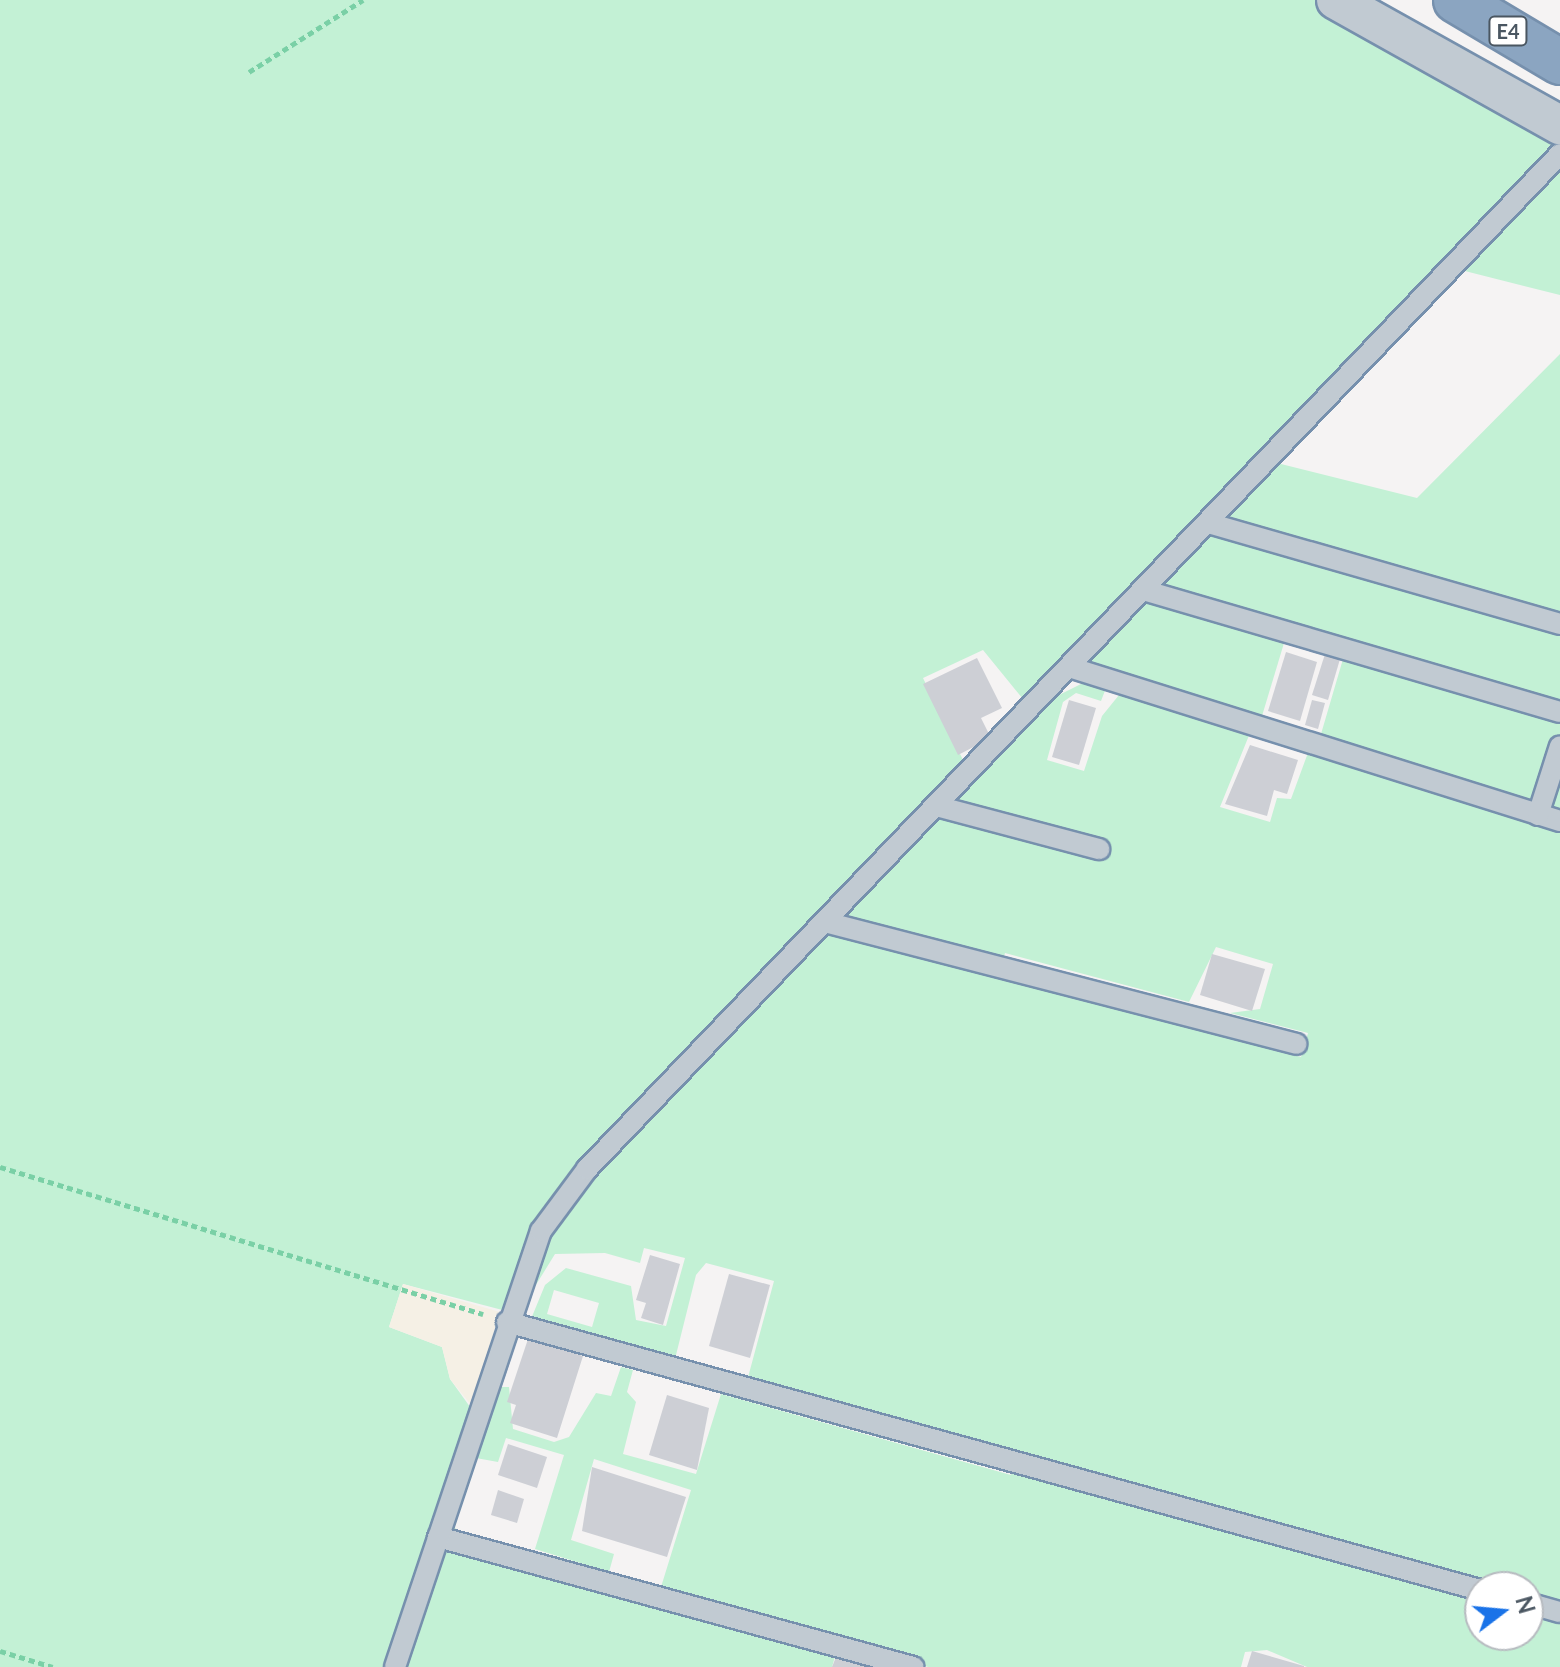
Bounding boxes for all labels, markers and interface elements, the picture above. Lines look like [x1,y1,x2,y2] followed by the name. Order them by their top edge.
[1488,15,1528,47] road number: E4
[1464,1571,1544,1651] north arrow
[1510,1593,1541,1617] text: N

